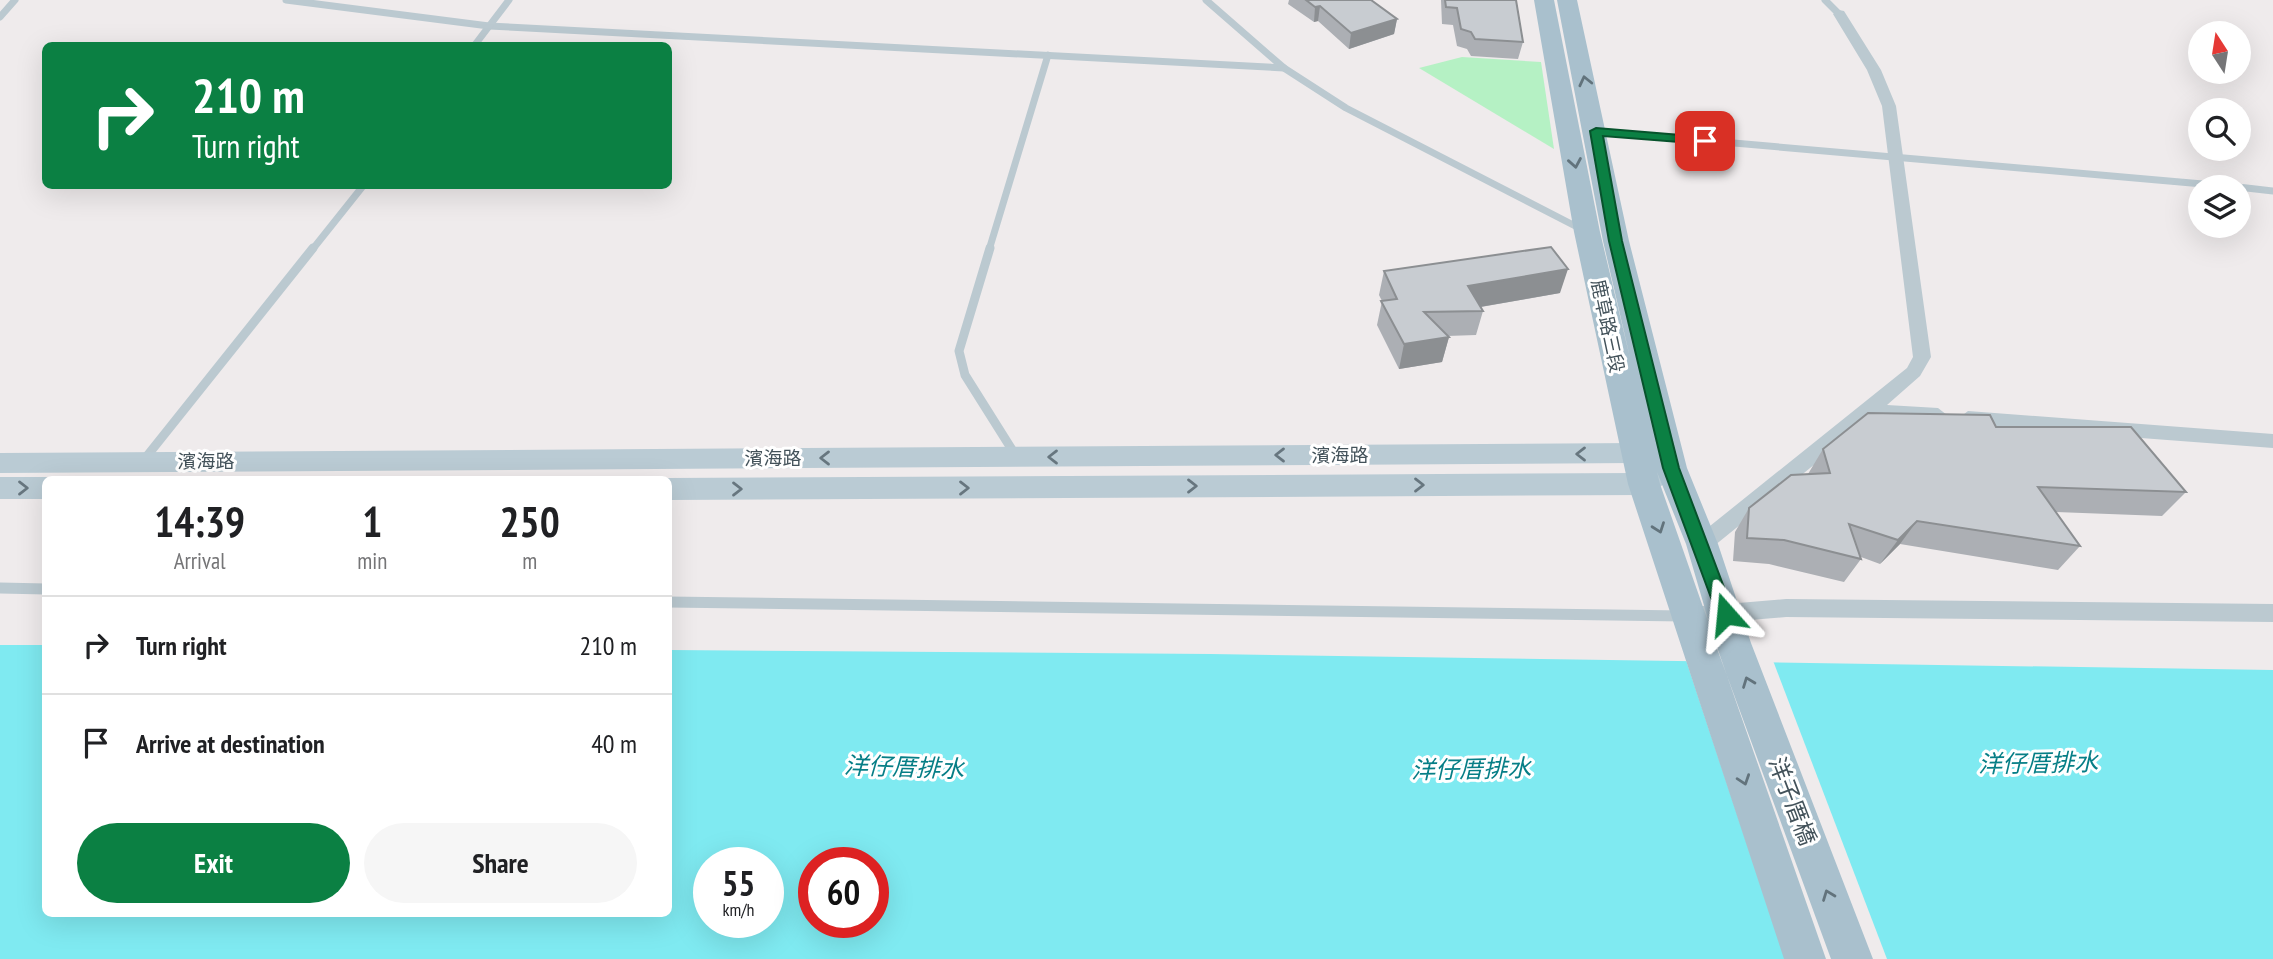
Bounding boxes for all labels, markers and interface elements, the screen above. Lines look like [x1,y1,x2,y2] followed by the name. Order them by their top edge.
[2188,21,2250,84] north arrow
[2188,21,2251,238] map controls
[192,63,305,127] text: 210 m
[77,70,168,161] icon: right
[1579,75,1593,87] one-way arrow
[2188,98,2251,161] button: search
[1675,111,1735,171] pin
[1686,122,1724,160] icon: arrive
[192,125,300,167] text: Turn right
[1567,157,1582,169] one-way arrow
[2188,175,2251,238] button: layers
[1586,277,1630,375] street label: 鹿草路三段
[1311,443,1369,467] street label: 濱海路
[744,446,802,470] street label: 濱海路
[1575,446,1586,462] one-way arrow
[1274,447,1285,463] one-way arrow
[177,449,235,473] street label: 濱海路
[1047,449,1057,465] one-way arrow
[819,450,830,466] one-way arrow
[1414,477,1425,493] one-way arrow
[1187,478,1197,494] one-way arrow
[18,480,29,496] one-way arrow
[959,480,970,495] one-way arrow
[732,481,742,497] one-way arrow
[154,494,245,549] text: 14:39
[362,494,382,549] text: 1
[500,494,560,549] text: 250
[1651,521,1665,533] one-way arrow
[174,546,226,575] text: Arrival
[357,546,387,575] text: min
[522,546,537,575] text: m
[1689,577,1763,651] position arrow
[77,626,115,664] icon: right
[136,629,227,662] text: Turn right
[579,629,637,662] text: 210 m
[1742,677,1756,689] one-way arrow
[77,724,115,762] icon: arrive
[136,727,325,760] text: Arrive at destination
[591,727,637,760] text: 40 m
[1978,746,2099,780] water label: 洋仔厝排水
[843,749,966,785] water label: 洋仔厝排水
[1411,752,1532,786] water label: 洋仔厝排水
[1763,753,1823,849] street label: 洋子厝橋
[1736,774,1750,786] one-way arrow
[77,823,350,903] button: Exit
[364,823,637,903] button: Share
[798,847,889,938] speed limit sign: 60
[722,860,755,906] text: 55
[1822,890,1836,902] one-way arrow
[723,898,754,921] text: km/h

